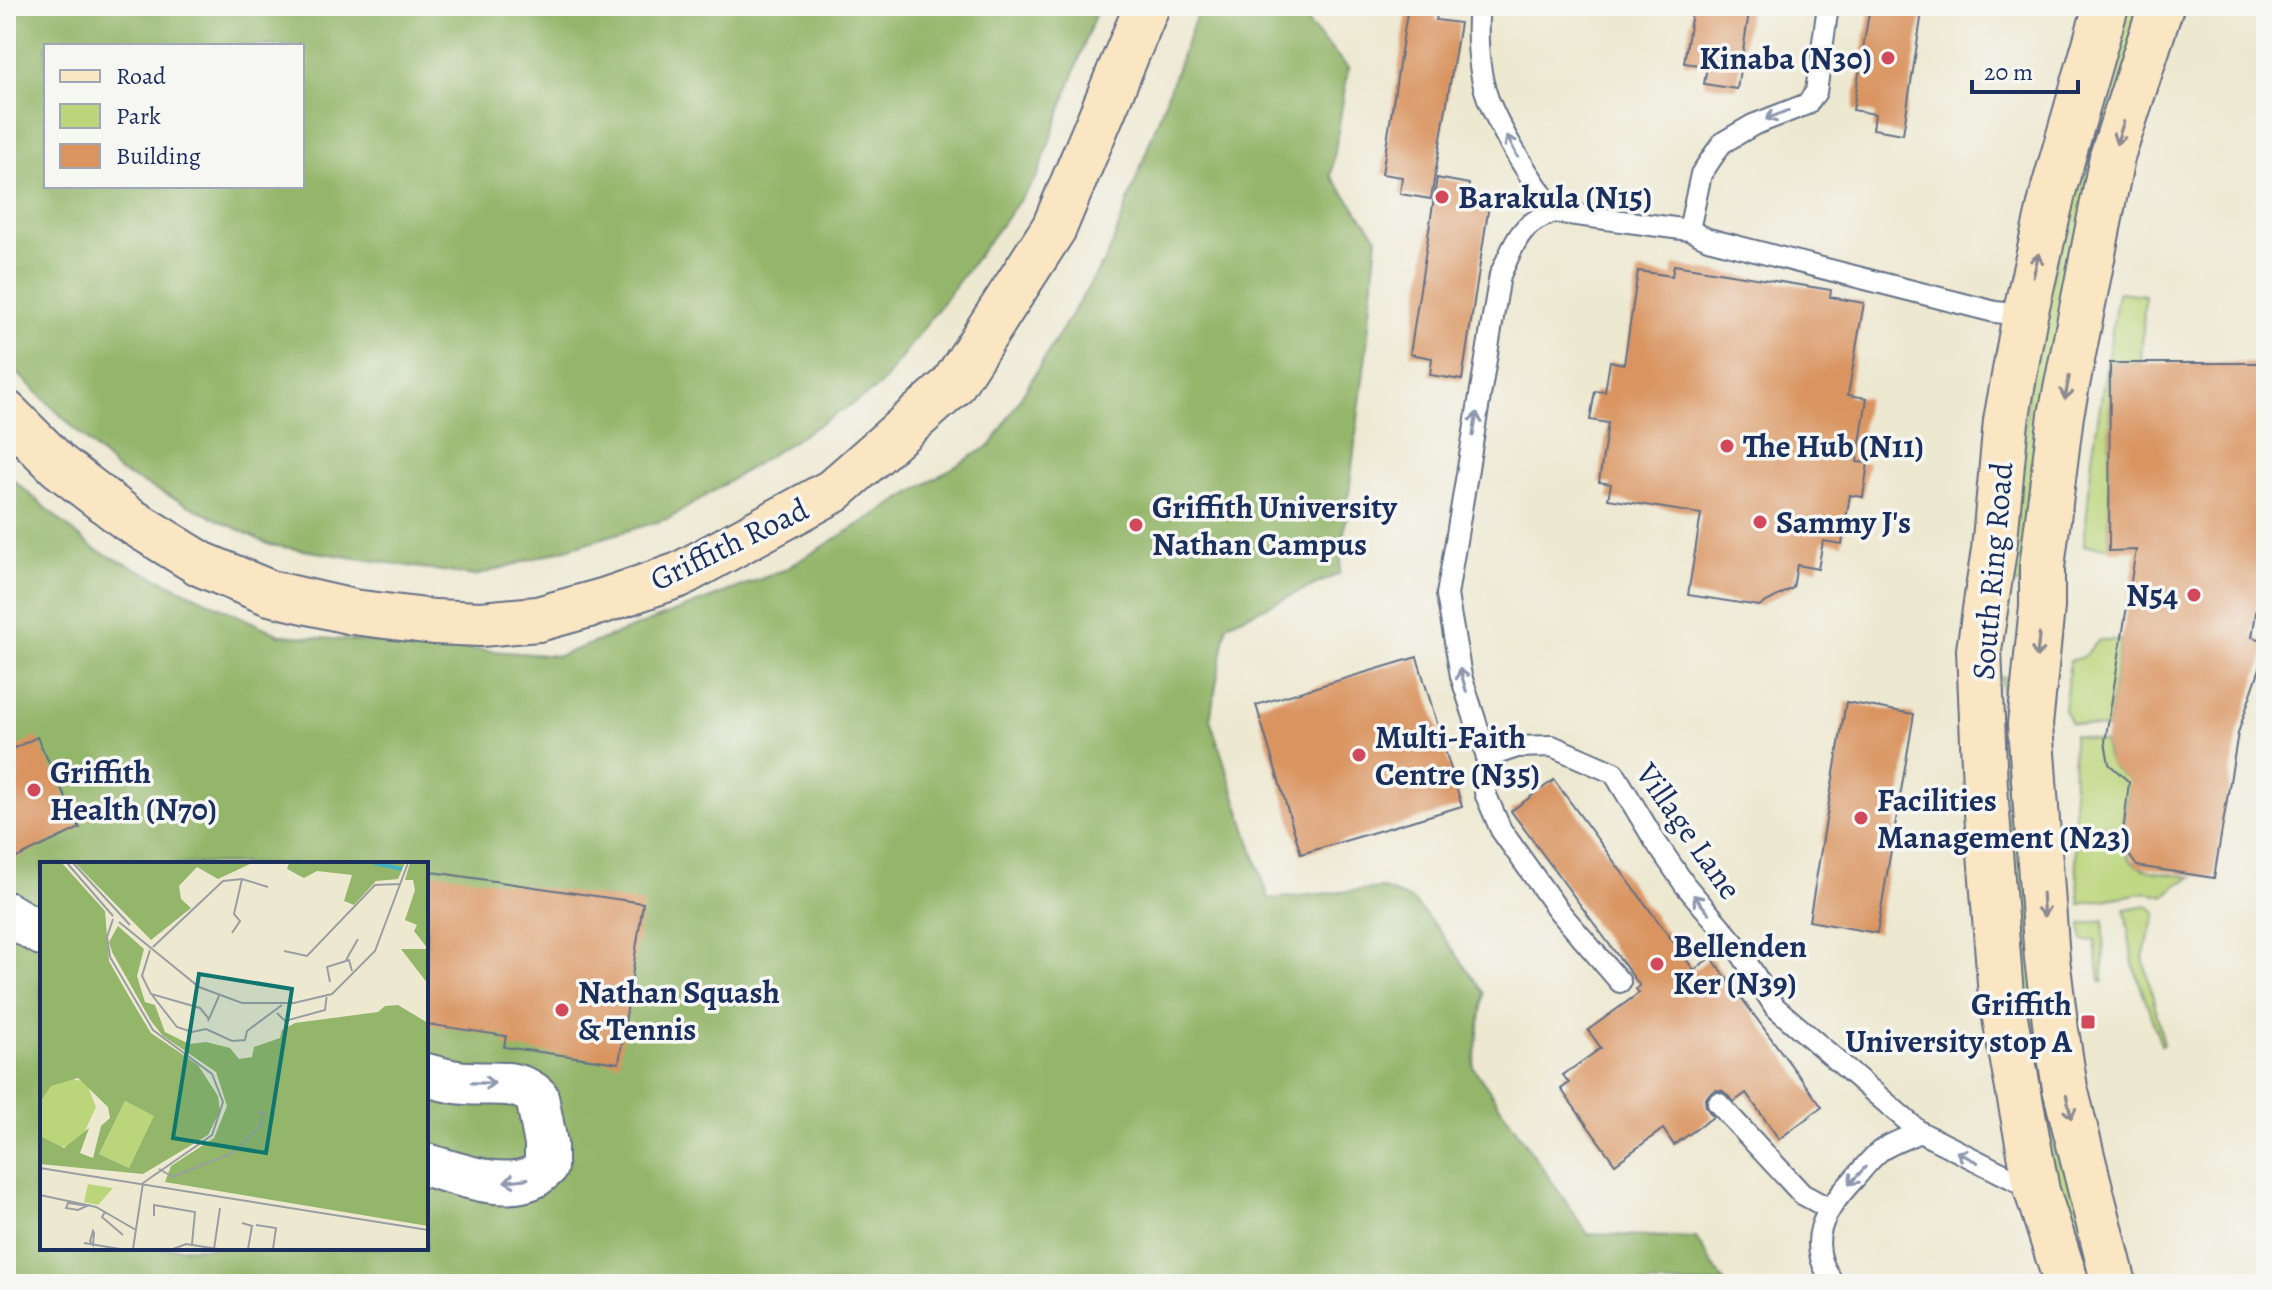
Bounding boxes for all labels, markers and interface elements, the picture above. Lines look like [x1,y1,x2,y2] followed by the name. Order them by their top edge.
[1699,36,1872,80] place label: Kinaba (N30)
[44,44,304,188] legend
[1972,44,2078,94] scale bar
[1879,49,1897,67] marker: Kinaba (N30)
[1984,56,2033,88] text: 20 m
[116,60,166,92] text: Road
[116,100,161,132] text: Park
[1765,109,1790,123] one-way arrow
[2111,121,2126,146] one-way arrow
[1504,134,1520,158] one-way arrow
[116,140,201,172] text: Building
[1458,175,1652,219] place label: Barakula (N15)
[1433,188,1451,206] marker: Barakula (N15)
[2029,253,2044,279] one-way arrow
[2058,375,2073,400] one-way arrow
[1468,412,1483,437] one-way arrow
[1743,424,1924,468] place label: The Hub (N11)
[1718,437,1736,455] marker: The Hub (N11)
[1961,460,2024,682] street label: South Ring Road
[1152,485,1398,566] place label: Griffith University Nathan Campus
[643,486,816,601] street label: Griffith Road
[1776,500,1911,544] place label: Sammy J's
[1751,513,1769,531] marker: Sammy J's
[1127,516,1145,534] marker: Griffith University Nathan Campus
[2126,573,2178,617] place label: N54
[2185,586,2203,604] marker: N54
[2030,632,2045,659] one-way arrow
[1454,668,1469,694] one-way arrow
[1375,715,1540,796] place label: Multi-Faith Centre (N35)
[1350,746,1368,764] marker: Multi-Faith Centre (N35)
[50,750,217,831] place label: Griffith Health (N70)
[1625,753,1752,908] street label: Village Lane
[1877,778,2130,859] place label: Facilities Management (N23)
[25,781,43,799] marker: Griffith Health (N70)
[1852,809,1870,827] marker: Facilities Management (N23)
[40,862,428,1250] inset map
[2036,891,2051,918] one-way arrow
[1692,894,1710,914] one-way arrow
[1673,924,1807,1005] place label: Bellenden Ker (N39)
[1648,955,1666,973] marker: Bellenden Ker (N39)
[578,970,780,1051] place label: Nathan Squash & Tennis
[1845,982,2073,1063] place label: Griffith University stop A
[553,1001,571,1019] marker: Nathan Squash & Tennis
[2079,1013,2097,1031] marker: Griffith University stop A
[469,1076,496,1091] one-way arrow
[2062,1094,2077,1119] one-way arrow
[1956,1148,1980,1164] one-way arrow
[1848,1166,1867,1186] one-way arrow
[503,1173,530,1188] one-way arrow

